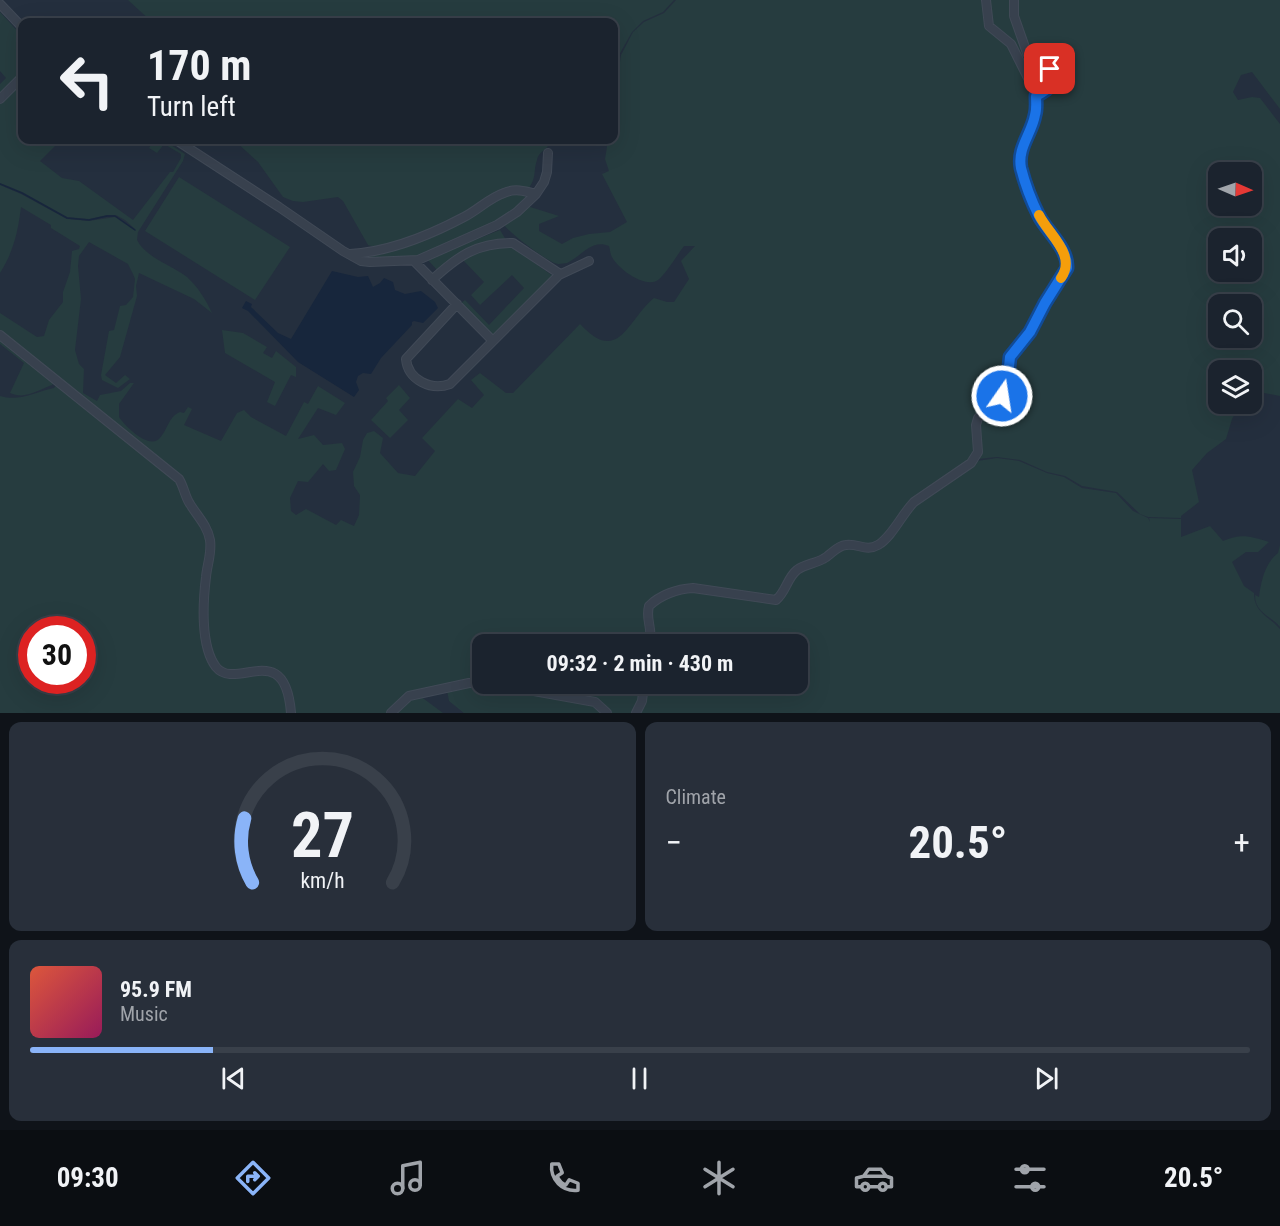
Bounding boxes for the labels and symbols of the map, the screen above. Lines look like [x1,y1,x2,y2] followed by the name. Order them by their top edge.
[1024,43,1075,94] pin
[1208,162,1262,216] north arrow
[970,364,1034,428] position arrow
[18,616,96,694] speed limit sign: 30

